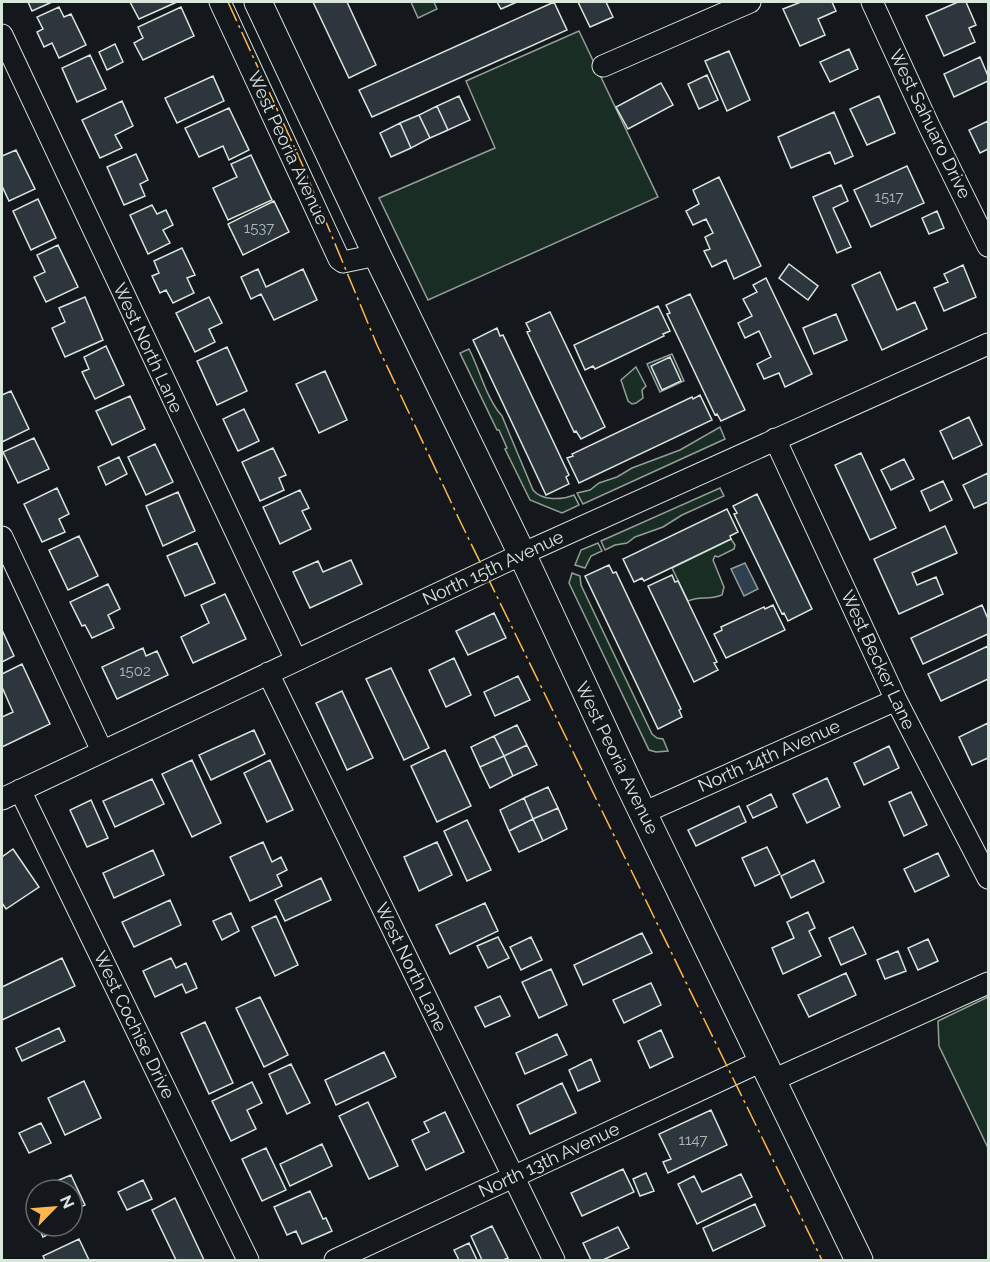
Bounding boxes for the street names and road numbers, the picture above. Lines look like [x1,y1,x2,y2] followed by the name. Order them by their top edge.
[885,46,976,202] street label: West Sahuaro Drive
[244,68,333,228] street label: West Peoria Avenue
[109,280,188,416] street label: West North Lane
[419,525,567,609] street label: North 15th Avenue
[837,587,920,733] street label: West Becker Lane
[571,678,664,838] street label: West Peoria Avenue
[695,715,843,796] street label: North 14th Avenue
[371,899,452,1035] street label: West North Lane
[90,948,180,1102] street label: West Cochise Drive
[475,1118,623,1201] street label: North 13th Avenue

